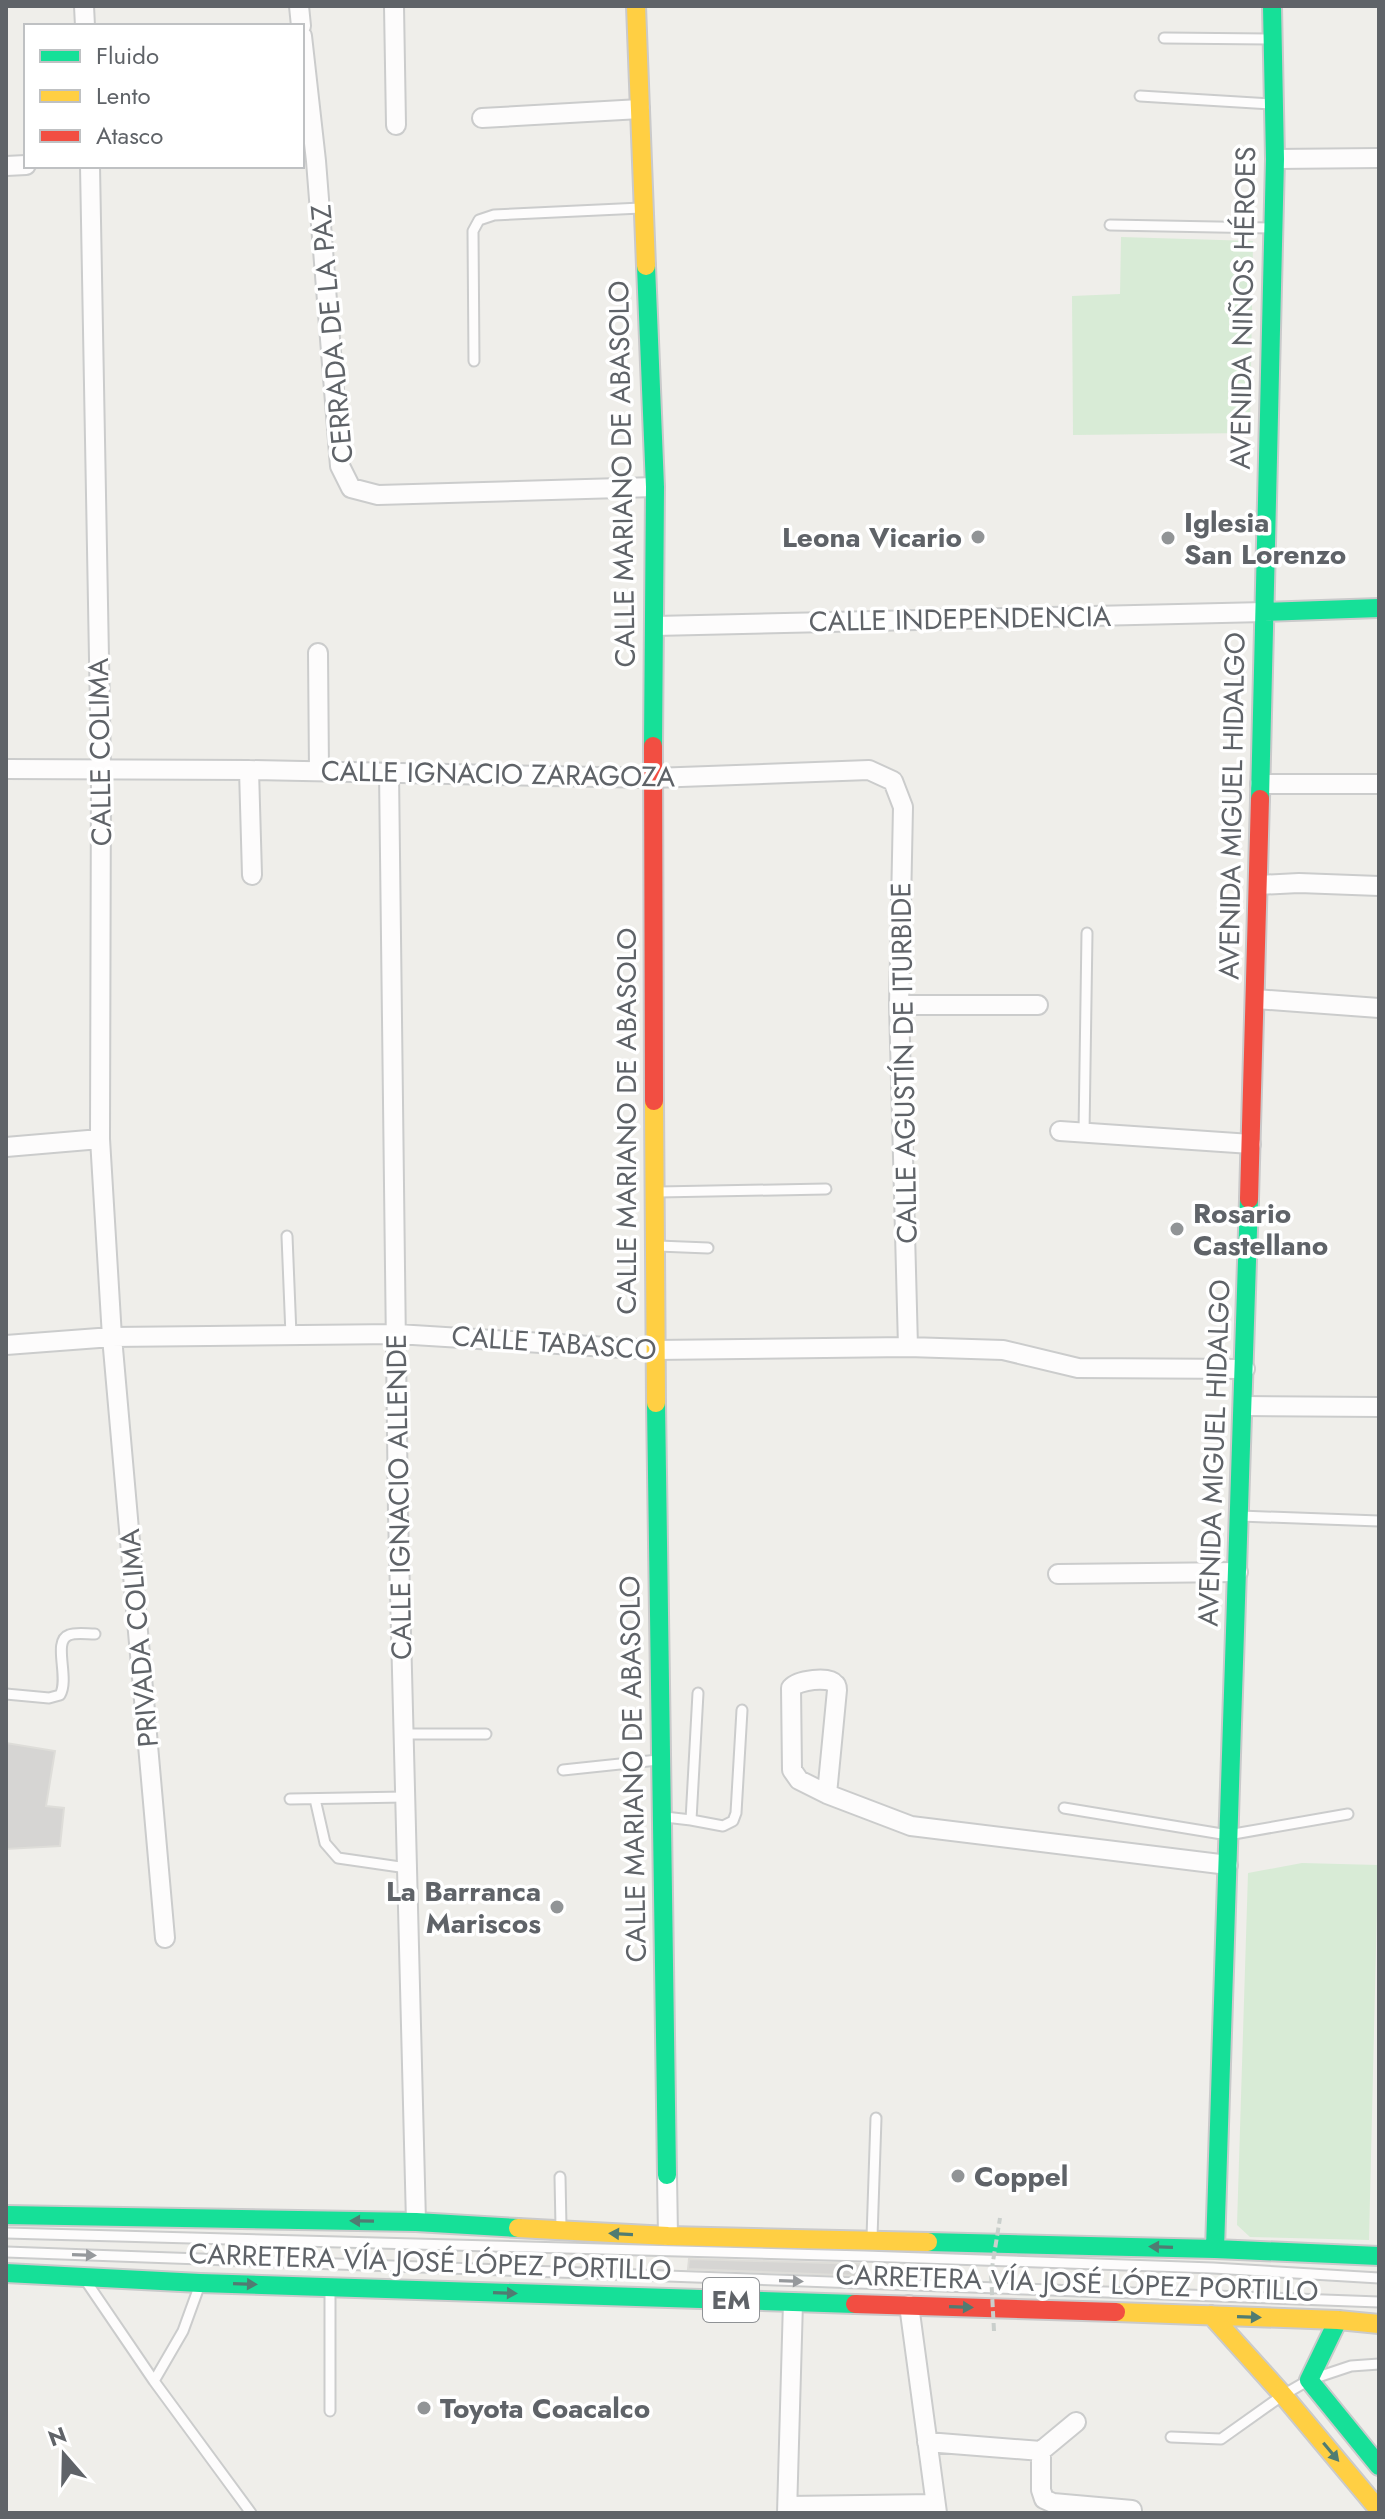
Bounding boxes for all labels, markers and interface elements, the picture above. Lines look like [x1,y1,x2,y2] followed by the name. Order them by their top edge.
[24,24,304,168] legend
[96,38,159,73] text: Fluido
[96,78,151,113] text: Lento
[96,118,163,153] text: Atasco
[1220,146,1266,470] street label: AVENIDA NIÑOS HÉROES
[300,203,364,465] street label: CERRADA DE LA PAZ
[598,280,646,668] street label: CALLE MARIANO DE ABASOLO
[1184,502,1346,575] place label: Iglesia San Lorenzo
[782,517,962,558] place label: Leona Vicario
[969,528,987,546] marker: Leona Vicario
[1159,529,1177,547] marker: Iglesia San Lorenzo
[808,596,1112,642] street label: CALLE INDEPENDENCIA
[1208,632,1256,980] street label: AVENIDA MIGUEL HIDALGO
[78,657,122,846] street label: CALLE COLIMA
[320,750,676,798] street label: CALLE IGNACIO ZARAGOZA
[880,882,928,1244] street label: CALLE AGUSTÍN DE ITURBIDE
[606,928,647,1315] street label: CALLE MARIANO DE ABASOLO
[1193,1193,1328,1266] place label: Rosario Castellano
[1168,1220,1186,1238] marker: Rosario Castellano
[1187,1279,1241,1627] street label: AVENIDA MIGUEL HIDALGO
[450,1315,658,1371] street label: CALLE TABASCO
[376,1334,422,1660] street label: CALLE IGNACIO ALLENDE
[109,1527,169,1749] street label: PRIVADA COLIMA
[609,1575,657,1963] street label: CALLE MARIANO DE ABASOLO
[386,1871,541,1944] place label: La Barranca Mariscos
[548,1898,566,1916] marker: La Barranca Mariscos
[974,2156,1068,2197] place label: Coppel
[949,2167,967,2185] marker: Coppel
[349,2215,374,2227] one-way arrow
[608,2227,633,2240] one-way arrow
[188,2233,672,2291] street label: CARRETERA VÍA JOSÉ LÓPEZ PORTILLO
[1148,2241,1173,2254] one-way arrow
[72,2249,97,2262] one-way arrow
[835,2254,1319,2312] street label: CARRETERA VÍA JOSÉ LÓPEZ PORTILLO
[779,2274,804,2287] one-way arrow
[233,2278,258,2291] one-way arrow
[703,2278,759,2322] road number: EM
[493,2286,518,2299] one-way arrow
[949,2301,974,2314] one-way arrow
[1237,2310,1262,2323] one-way arrow
[440,2388,650,2429] place label: Toyota Coacalco
[415,2399,433,2417] marker: Toyota Coacalco
[24,2415,104,2495] north arrow
[43,2418,71,2454] text: N
[1322,2442,1339,2462] one-way arrow

